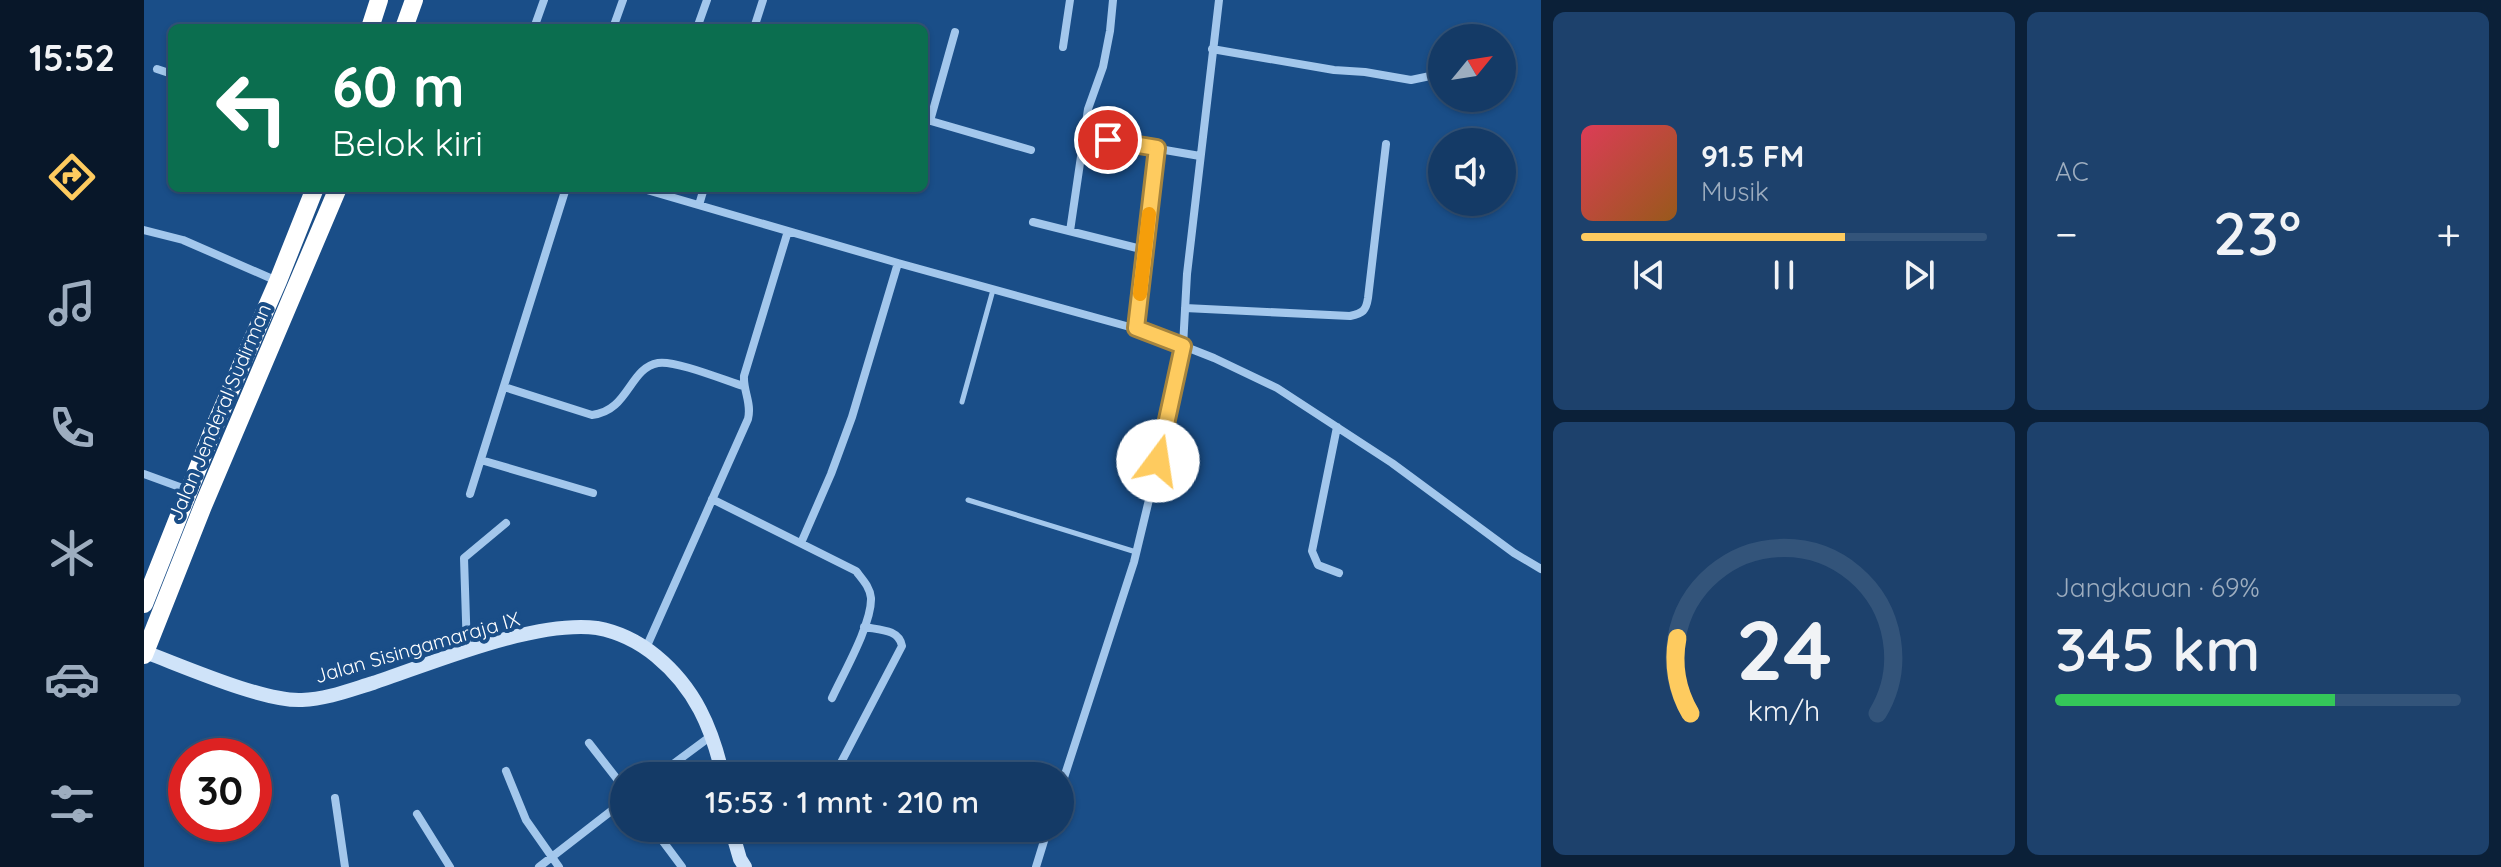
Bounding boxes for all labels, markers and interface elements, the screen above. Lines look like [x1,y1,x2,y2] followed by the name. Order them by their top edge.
[1428,24,1516,112] north arrow
[1428,24,1516,216] map controls
[29,35,115,80] text: 15:52
[332,51,465,121] text: 60 m
[200,56,304,160] icon: left
[1074,106,1142,174] pin
[1086,118,1130,162] icon: arrive
[332,120,483,165] text: Belok kiri
[1428,128,1516,216] button: sound
[1701,137,1804,175] text: 91.5 FM
[44,149,100,205] icon: directions
[2055,155,2089,188] text: AC
[1701,175,1769,208] text: Musik
[2213,195,2301,270] text: 23°
[2055,206,2078,261] text: −
[2436,206,2461,261] text: +
[1627,253,1671,297] icon: previous
[1762,253,1806,297] icon: pause
[1897,253,1941,297] icon: next
[44,275,100,331] icon: music
[162,300,276,524] street label: Jalan Jenderal Sudirman
[44,400,100,456] icon: phone
[1116,419,1200,503] position arrow
[44,525,100,581] icon: climate
[2055,571,2260,604] text: Jangkauan · 69%
[1736,597,1832,701] text: 24
[311,606,523,688] street label: Jalan Sisingamaraja IX
[2055,611,2260,686] text: 345 km
[44,651,100,707] icon: car
[1748,692,1820,728] text: km/h
[168,738,272,842] speed limit sign: 30
[44,776,100,832] icon: filters
[705,783,979,821] text: 15:53 · 1 mnt · 210 m

